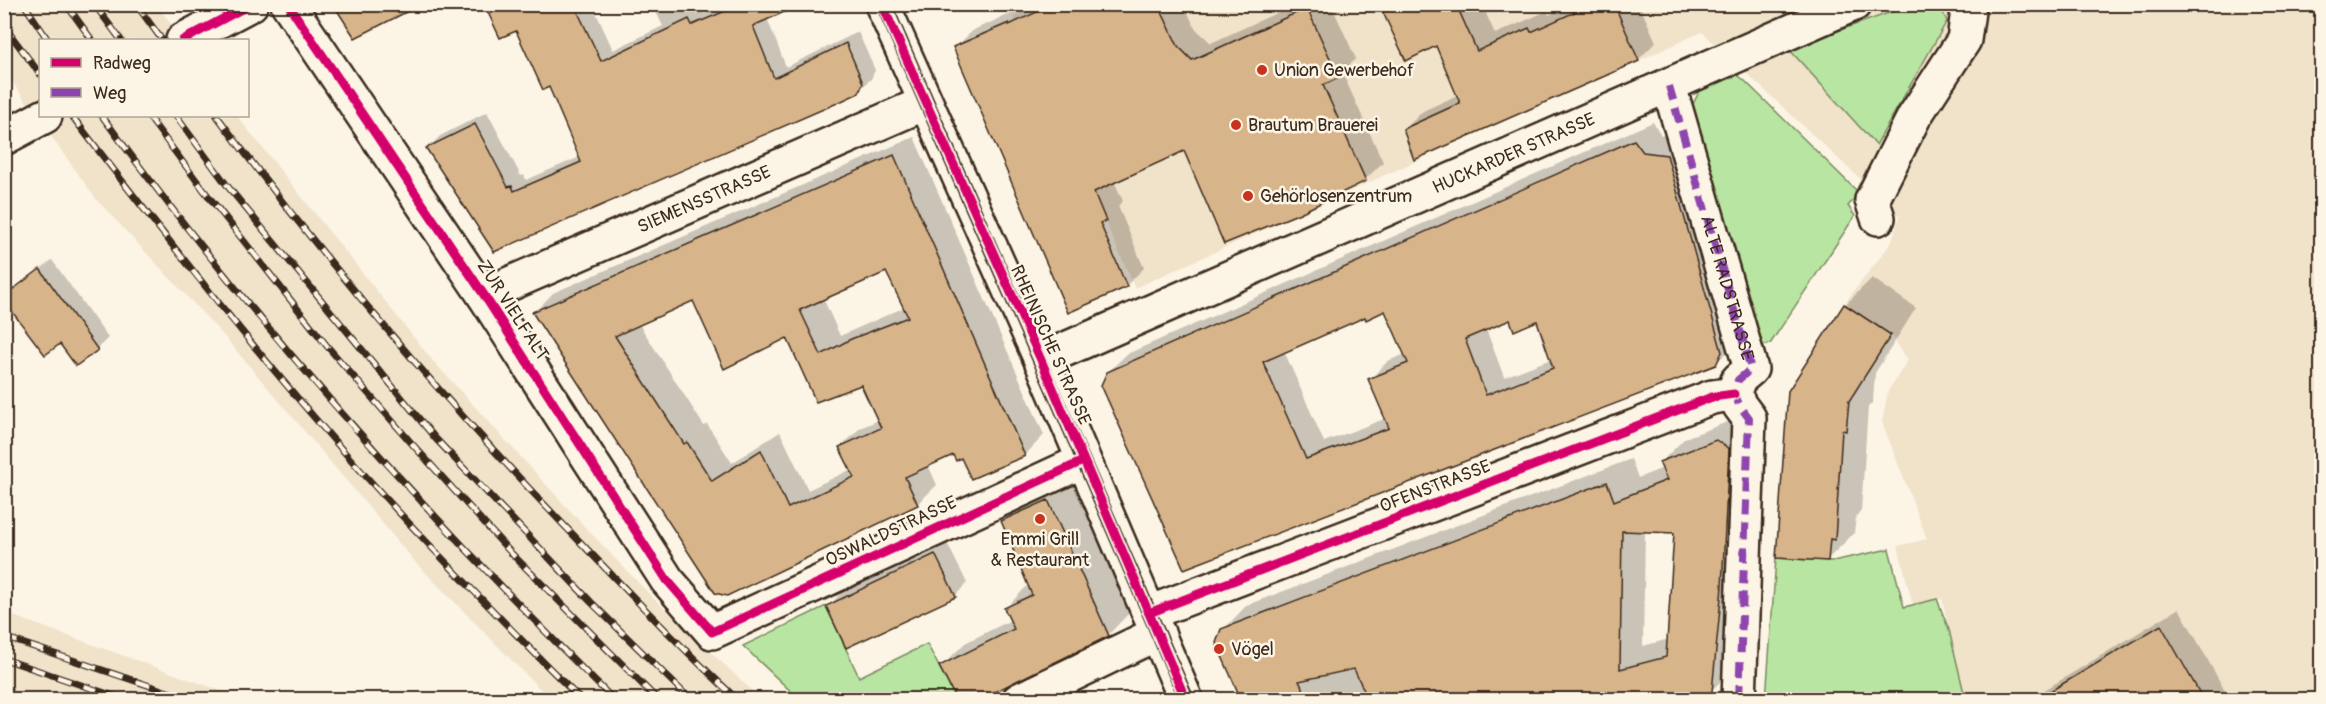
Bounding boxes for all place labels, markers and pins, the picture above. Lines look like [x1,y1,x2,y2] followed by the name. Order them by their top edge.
[1274,59,1415,82] place label: Union Gewerbehof
[1255,63,1269,77] marker: Union Gewerbehof
[1248,114,1378,137] place label: Brautum Brauerei
[1229,118,1243,132] marker: Brautum Brauerei
[1260,185,1412,208] place label: Gehörlosenzentrum
[1241,189,1255,203] marker: Gehörlosenzentrum
[1033,512,1047,526] marker: Emmi Grill & Restaurant
[991,528,1090,572] place label: Emmi Grill & Restaurant
[1231,638,1274,661] place label: Vögel
[1212,642,1226,656] marker: Vögel

